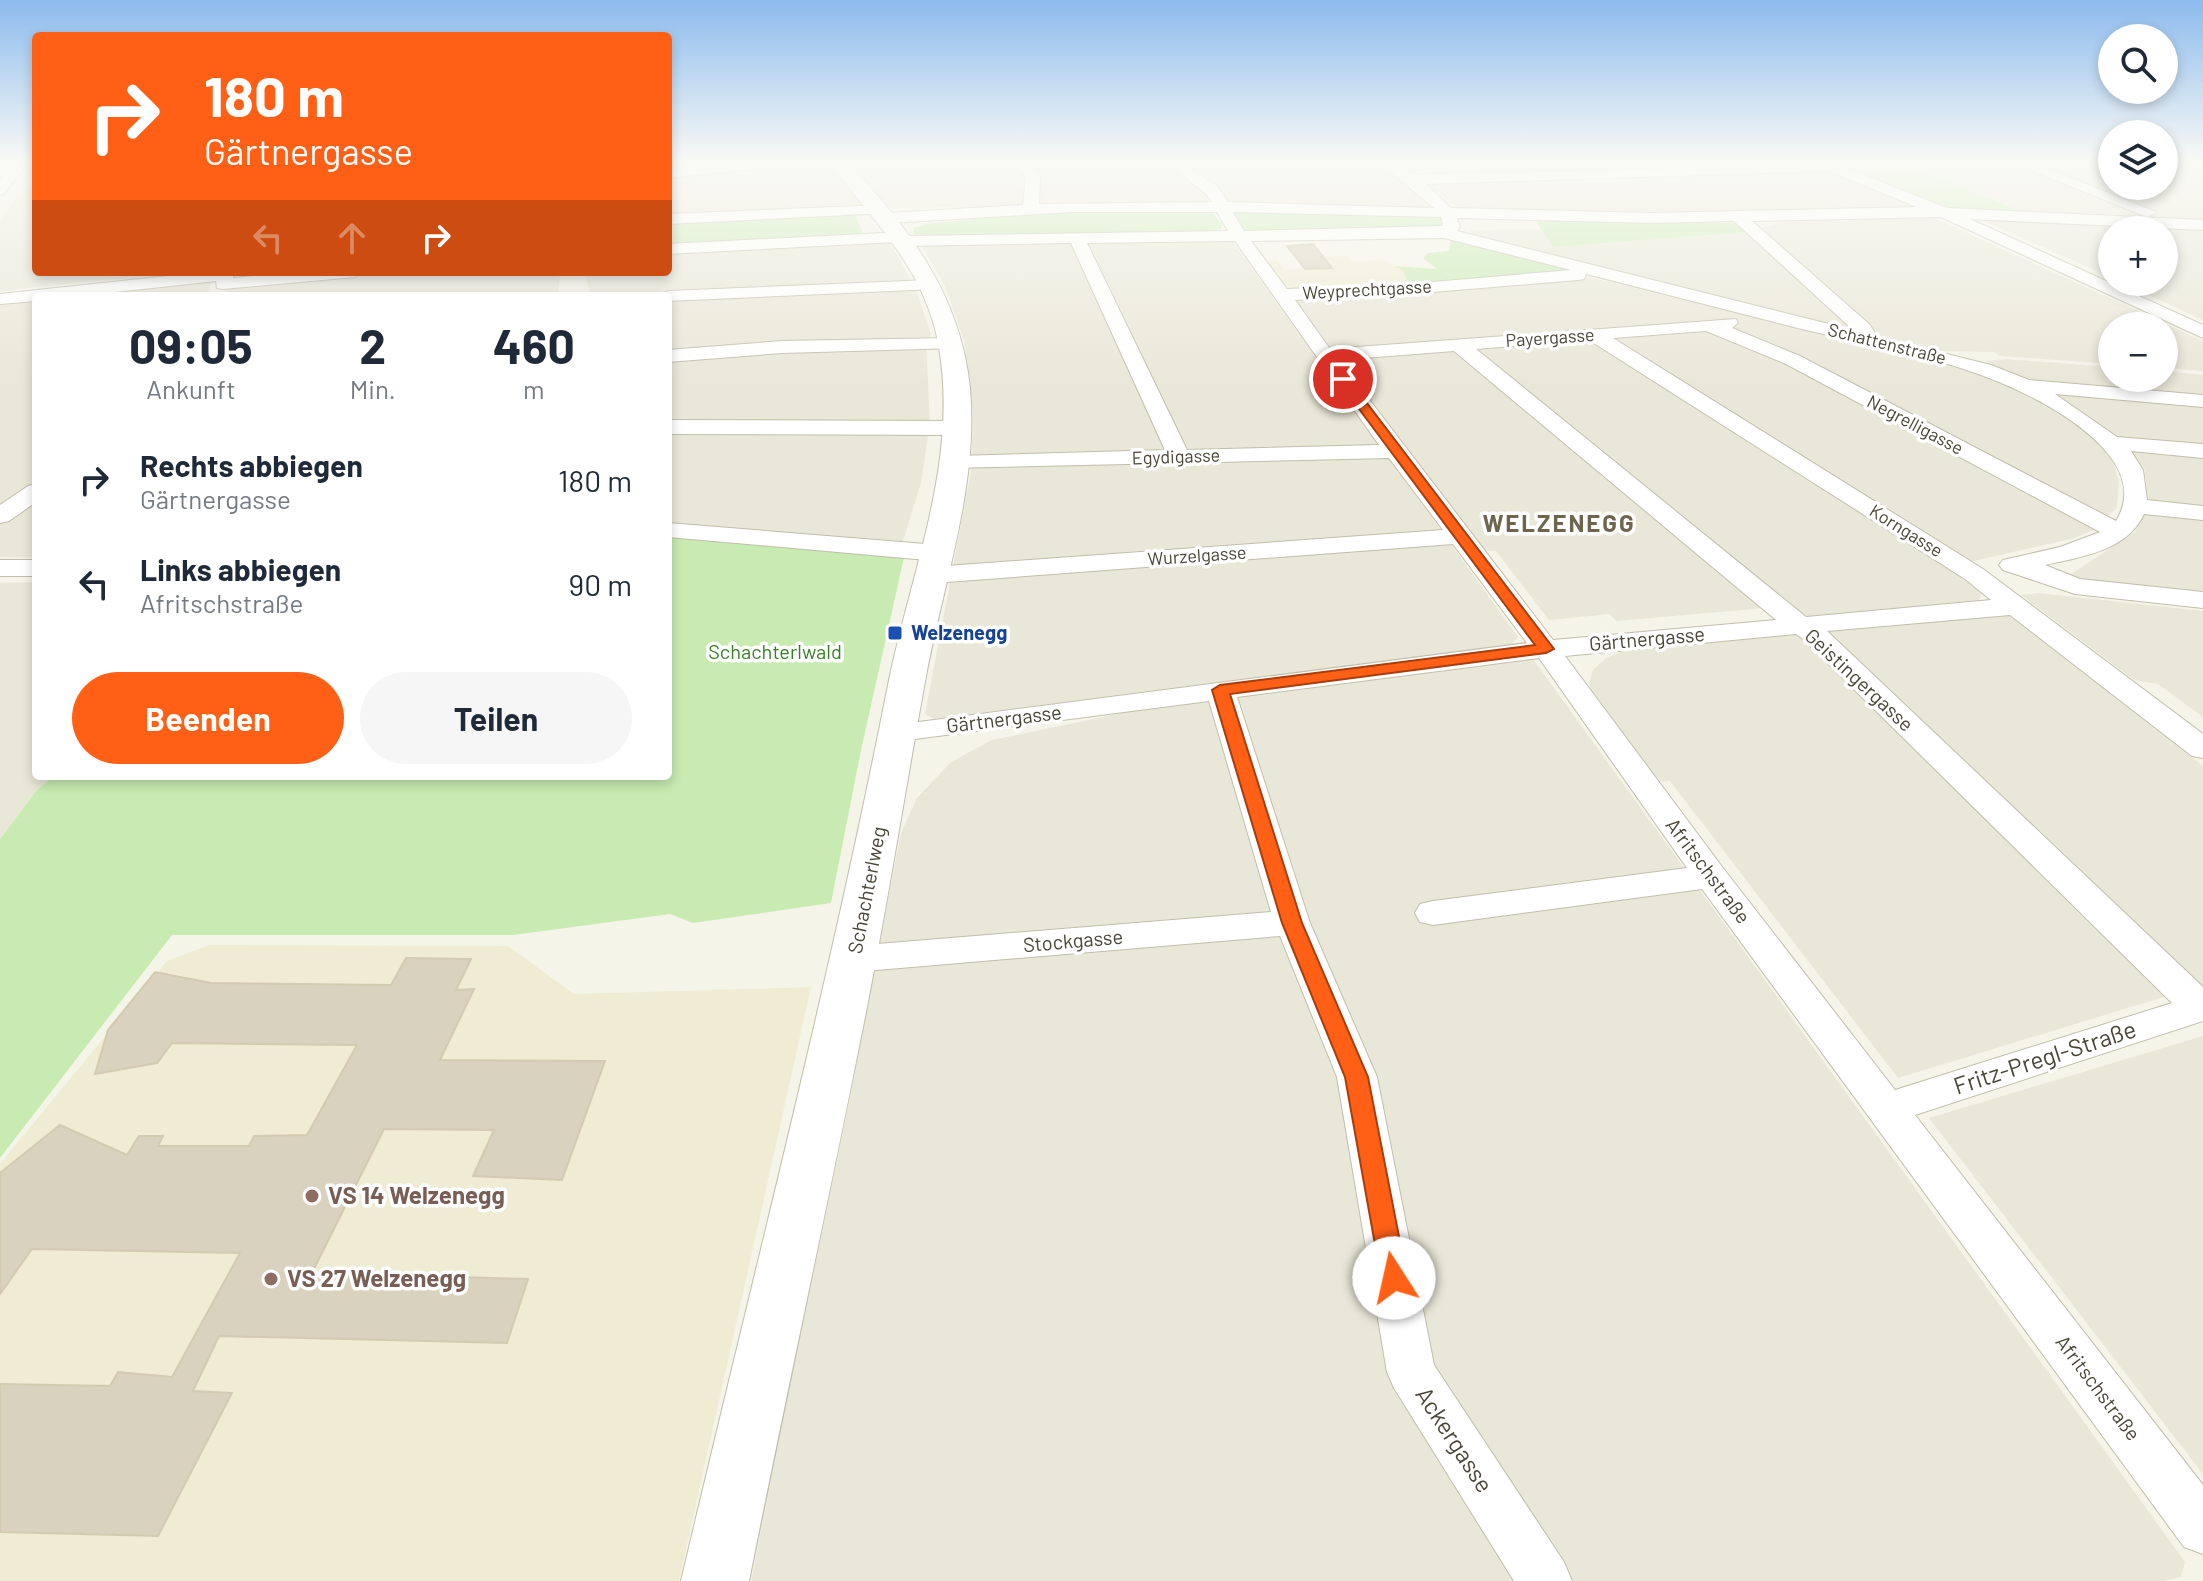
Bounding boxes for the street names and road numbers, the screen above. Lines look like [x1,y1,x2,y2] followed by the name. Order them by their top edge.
[1302,275,1432,303] street label: Weyprechtgasse
[1826,318,1949,368] street label: Schattenstraße
[1505,323,1595,351] street label: Payergasse
[1864,390,1967,459] street label: Negrelligasse
[1131,443,1221,469] street label: Egydigasse
[1866,499,1947,561] street label: Korngasse
[1147,541,1247,569] street label: Wurzelgasse
[1588,621,1706,655] street label: Gärtnergasse
[1800,623,1919,736] street label: Geistingergasse
[945,699,1063,737] street label: Gärtnergasse
[1661,813,1756,928] street label: Afritschstraße
[842,824,890,956] street label: Schachterlweg
[1022,924,1124,956] street label: Stockgasse
[1950,1013,2140,1100] street label: Fritz-Pregl-Straße
[2051,1330,2146,1445] street label: Afritschstraße
[1410,1381,1500,1497] street label: Ackergasse

